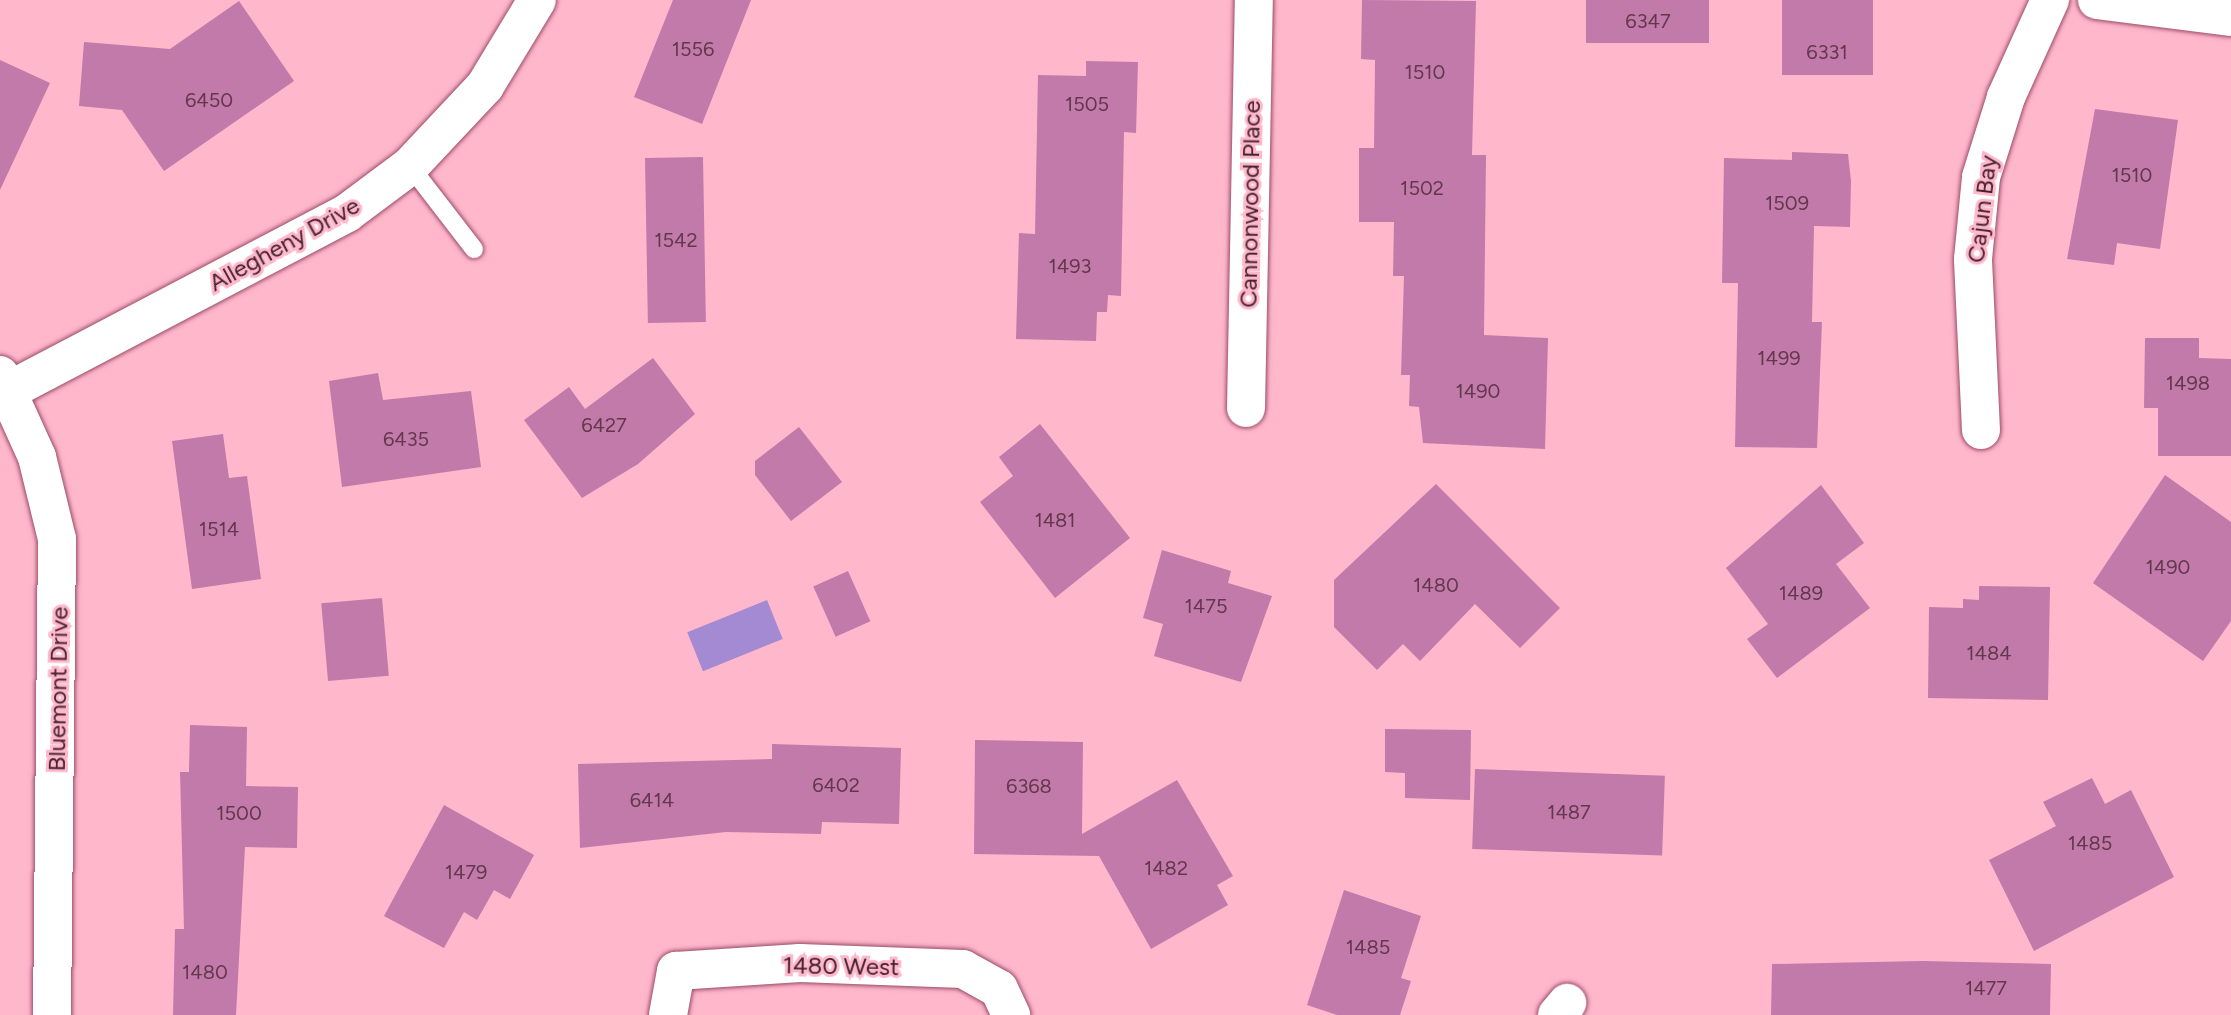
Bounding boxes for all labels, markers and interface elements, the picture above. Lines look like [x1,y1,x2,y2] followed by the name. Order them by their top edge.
[1625,9,1671,33] house number: 6347
[672,37,714,61] house number: 1556
[1806,40,1848,64] house number: 6331
[1405,60,1445,84] house number: 1510
[185,88,233,112] house number: 6450
[1065,92,1109,116] house number: 1505
[1234,100,1266,308] street label: Cannonwood Place
[1961,154,2003,264] street label: Cajun Bay
[2112,163,2152,187] house number: 1510
[1400,176,1444,200] house number: 1502
[204,191,364,297] street label: Allegheny Drive
[1765,191,1809,215] house number: 1509
[654,228,698,252] house number: 1542
[1049,254,1091,278] house number: 1493
[1757,346,1801,370] house number: 1499
[2166,371,2210,395] house number: 1498
[1456,379,1500,403] house number: 1490
[581,413,627,437] house number: 6427
[383,427,429,451] house number: 6435
[1034,508,1076,532] house number: 1481
[199,517,239,541] house number: 1514
[2146,555,2190,579] house number: 1490
[1413,573,1459,597] house number: 1480
[1779,581,1823,605] house number: 1489
[1185,594,1227,618] house number: 1475
[42,606,74,772] street label: Bluemont Drive
[1966,641,2012,665] house number: 1484
[812,773,860,797] house number: 6402
[1006,774,1052,798] house number: 6368
[630,788,674,812] house number: 6414
[1547,800,1591,824] house number: 1487
[216,801,262,825] house number: 1500
[2068,831,2112,855] house number: 1485
[1144,856,1188,880] house number: 1482
[445,860,487,884] house number: 1479
[1346,935,1390,959] house number: 1485
[783,951,899,981] street label: 1480 West
[182,960,228,984] house number: 1480
[1965,976,2007,1000] house number: 1477

